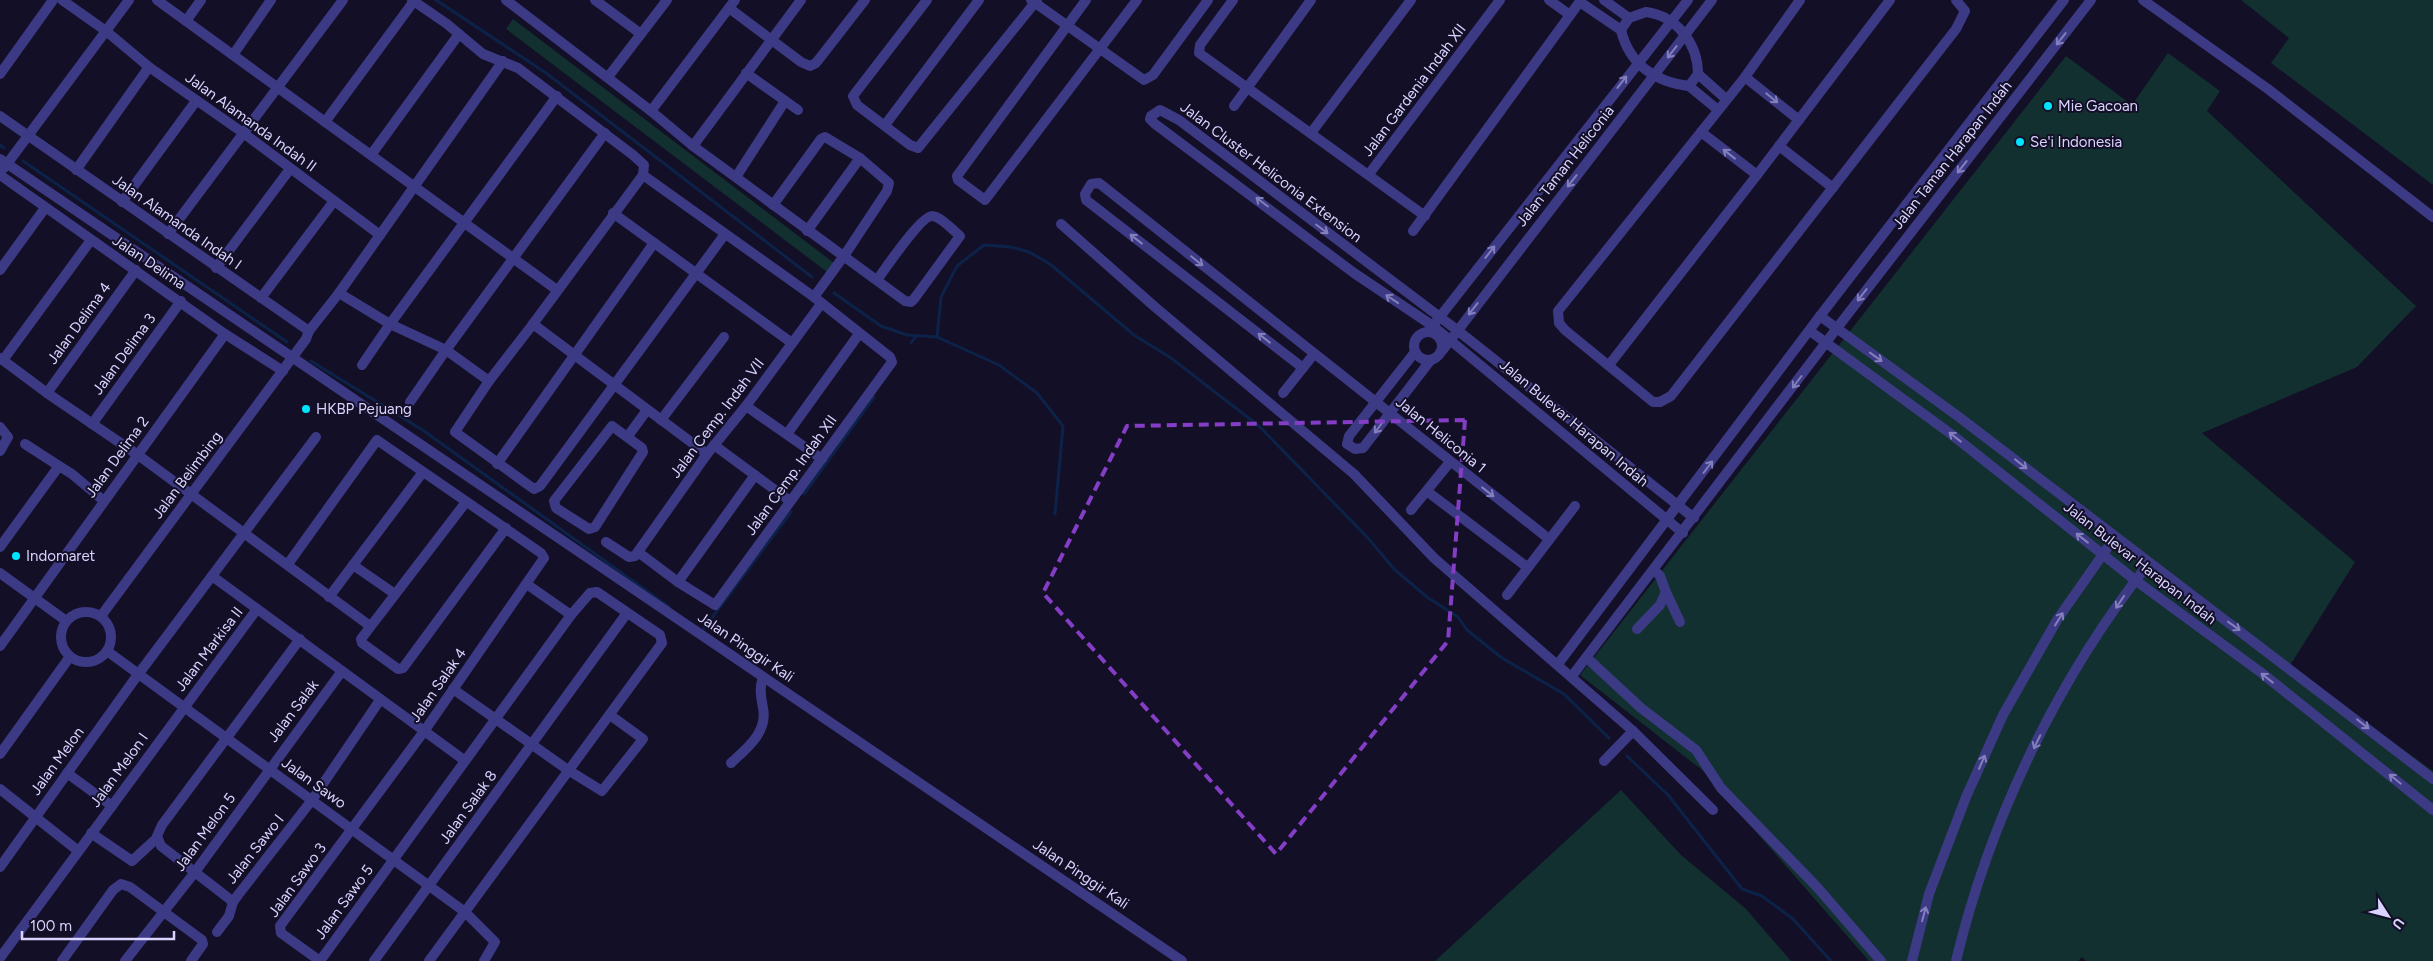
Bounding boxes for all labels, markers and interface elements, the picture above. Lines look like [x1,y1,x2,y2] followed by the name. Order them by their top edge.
[1358,20,1470,160] street label: Jalan Gardenia Indah XII
[2056,32,2067,45] one-way arrow
[1667,46,1678,59] one-way arrow
[182,68,320,176] street label: Jalan Alamanda Indah II
[1617,76,1628,89] one-way arrow
[1888,77,2016,233] street label: Jalan Taman Harapan Indah
[1765,93,1778,104] one-way arrow
[2058,97,2138,115] place label: Mie Gacoan
[1177,98,1365,246] street label: Jalan Cluster Heliconia Extension
[2042,100,2054,112] marker: Mie Gacoan
[1512,102,1618,230] street label: Jalan Taman Heliconia
[2030,133,2122,151] place label: Se'i Indonesia
[2014,136,2026,148] marker: Se'i Indonesia
[1723,148,1736,159] one-way arrow
[1957,160,1967,174] one-way arrow
[109,171,245,273] street label: Jalan Alamanda Indah I
[1567,174,1578,187] one-way arrow
[1255,197,1269,207] one-way arrow
[1315,223,1328,234] one-way arrow
[109,231,189,293] street label: Jalan Delima
[1130,233,1143,244] one-way arrow
[1484,245,1495,258] one-way arrow
[1190,255,1203,266] one-way arrow
[43,278,115,368] street label: Jalan Delima 4
[1857,288,1868,301] one-way arrow
[1386,294,1400,304] one-way arrow
[1467,302,1478,315] one-way arrow
[89,310,159,398] street label: Jalan Delima 3
[1258,333,1271,344] one-way arrow
[1869,351,1882,362] one-way arrow
[666,355,768,481] street label: Jalan Cemp. Indah VII
[1496,355,1652,491] street label: Jalan Bulevar Harapan Indah
[1792,375,1802,389] one-way arrow
[1392,393,1490,477] street label: Jalan Heliconia 1
[316,400,412,418] place label: HKBP Pejuang
[300,403,312,415] marker: HKBP Pejuang
[741,411,841,539] street label: Jalan Cemp. Indah XII
[81,413,153,501] street label: Jalan Delima 2
[1374,420,1385,433] one-way arrow
[148,428,226,522] street label: Jalan Belimbing
[1948,432,1962,442] one-way arrow
[2014,459,2028,469] one-way arrow
[1702,461,1713,474] one-way arrow
[1481,487,1494,498] one-way arrow
[2060,498,2220,628] street label: Jalan Bulevar Harapan Indah
[2076,533,2089,544] one-way arrow
[26,547,96,565] place label: Indomaret
[10,550,22,562] marker: Indomaret
[2115,595,2125,609] one-way arrow
[171,603,247,695] street label: Jalan Markisa II
[694,608,798,686] street label: Jalan Pinggir Kali
[2053,612,2064,626] one-way arrow
[2227,620,2240,631] one-way arrow
[406,644,470,726] street label: Jalan Salak 4
[2261,673,2274,684] one-way arrow
[264,676,323,746] street label: Jalan Salak
[2356,719,2369,730] one-way arrow
[26,723,88,799] street label: Jalan Melon
[86,729,152,811] street label: Jalan Melon I
[2032,734,2042,749] one-way arrow
[278,754,350,813] street label: Jalan Sawo
[1977,755,1987,770] one-way arrow
[435,767,501,847] street label: Jalan Salak 8
[2389,774,2402,785] one-way arrow
[171,790,239,874] street label: Jalan Melon 5
[222,811,288,887] street label: Jalan Sawo I
[1029,835,1133,913] street label: Jalan Pinggir Kali
[264,839,330,921] street label: Jalan Sawo 3
[311,861,377,943] street label: Jalan Sawo 5
[2363,891,2413,941] north arrow
[1920,906,1929,922] one-way arrow
[22,908,175,940] scale bar
[2388,914,2408,932] text: U
[30,917,72,935] text: 100 m

